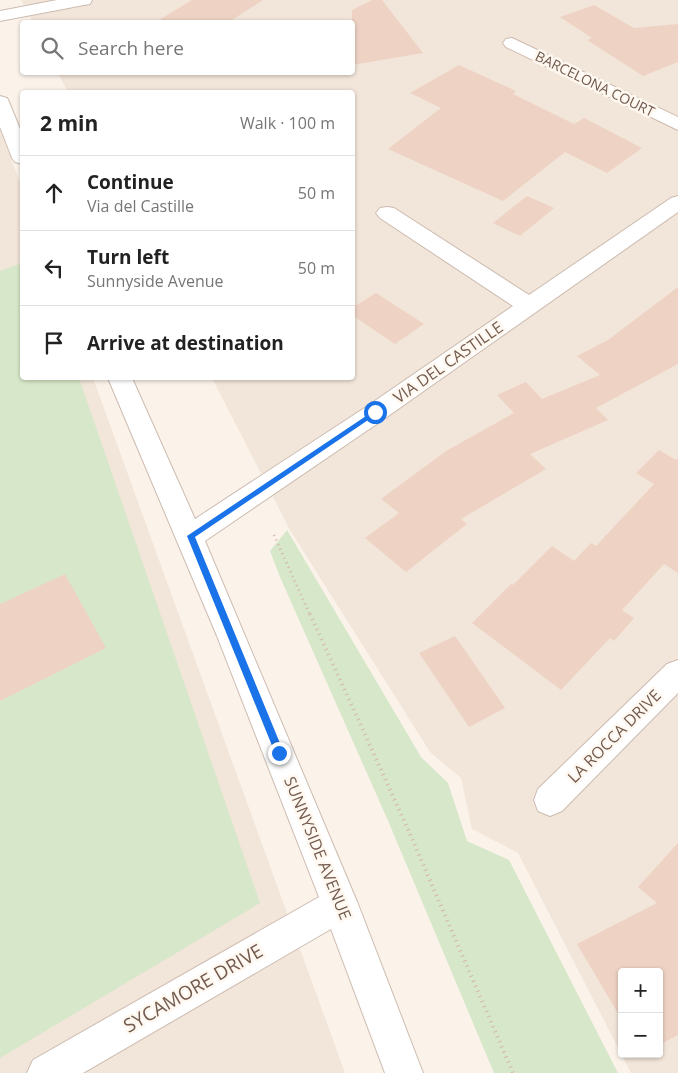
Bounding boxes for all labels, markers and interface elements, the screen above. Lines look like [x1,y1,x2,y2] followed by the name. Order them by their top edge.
[20,20,355,75] search box
[38,34,66,62] icon: search
[78,35,184,61] text: Search here
[532,46,658,121] street label: BARCELONA COURT
[40,109,98,137] text: 2 min
[240,112,335,134] text: Walk · 100 m
[87,169,174,195] text: Continue
[40,179,68,207] icon: ahead
[298,182,335,204] text: 50 m
[87,195,194,217] text: Via del Castille
[87,244,169,270] text: Turn left
[40,254,68,282] icon: left
[298,257,335,279] text: 50 m
[87,270,224,292] text: Sunnyside Avenue
[389,316,507,408] street label: VIA DEL CASTILLE
[40,329,68,357] icon: arrive
[87,330,284,356] text: Arrive at destination
[364,401,387,424] route start
[562,684,666,788] street label: LA ROCCA DRIVE
[268,742,291,765] route end
[279,773,357,923] street label: SUNNYSIDE AVENUE
[119,938,267,1038] street label: SYCAMORE DRIVE
[618,968,663,1058] map controls
[618,968,663,1013] button: +
[618,1013,663,1058] button: −

